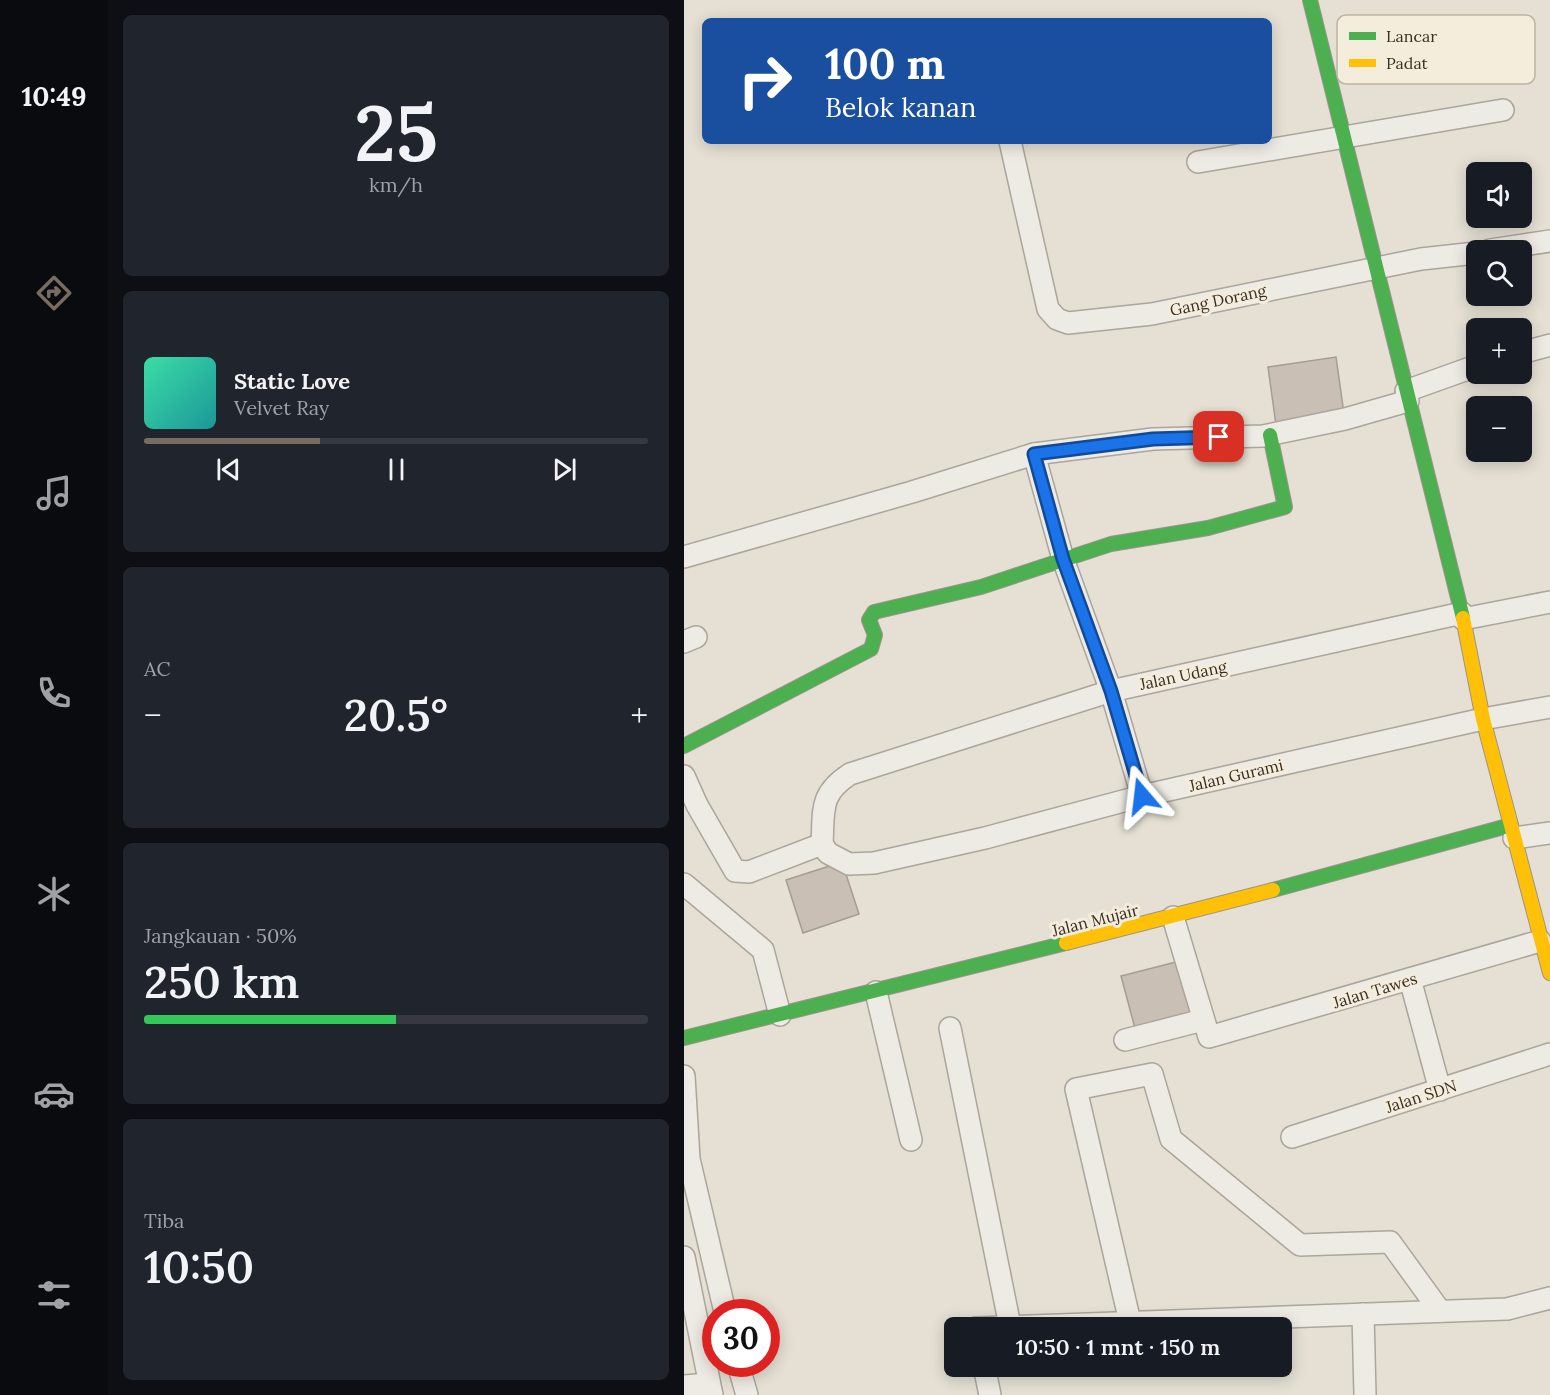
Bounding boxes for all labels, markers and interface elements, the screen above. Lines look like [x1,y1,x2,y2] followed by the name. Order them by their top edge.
[1337,15,1535,84] legend
[1386,26,1437,46] text: Lancar
[825,37,945,91] text: 100 m
[726,42,804,120] icon: right
[1386,53,1429,73] text: Padat
[21,79,87,113] text: 10:49
[354,83,438,182] text: 25
[825,90,976,124] text: Belok kanan
[1466,162,1532,462] map controls
[1466,162,1532,228] button: sound
[369,172,423,197] text: km/h
[1466,240,1532,306] button: search
[33,272,75,314] icon: directions
[1168,280,1269,320] street label: Gang Dorang
[1466,318,1532,384] button: +
[234,367,350,395] text: Static Love
[234,395,329,420] text: Velvet Ray
[1466,396,1532,462] button: −
[1193,411,1244,462] pin
[1202,420,1235,453] icon: arrive
[212,453,245,486] icon: previous
[380,453,413,486] icon: pause
[548,453,581,486] icon: next
[33,472,75,514] icon: music
[144,656,170,681] text: AC
[1137,656,1230,694] street label: Jalan Udang
[33,672,75,714] icon: phone
[344,686,448,743] text: 20.5°
[144,694,162,736] text: −
[631,694,648,736] text: +
[1186,754,1285,796] street label: Jalan Gurami
[1110,764,1174,828] position arrow
[33,873,75,915] icon: climate
[1049,900,1140,941] street label: Jalan Mujair
[144,923,297,948] text: Jangkauan · 50%
[144,953,300,1010] text: 250 km
[1329,968,1420,1013] street label: Jalan Tawes
[33,1073,75,1115] icon: car
[1382,1075,1459,1117] street label: Jalan SDN
[144,1208,184,1233] text: Tiba
[144,1238,254,1295] text: 10:50
[33,1274,75,1316] icon: filters
[702,1299,780,1377] speed limit sign: 30
[1016,1333,1220,1361] text: 10:50 · 1 mnt · 150 m

